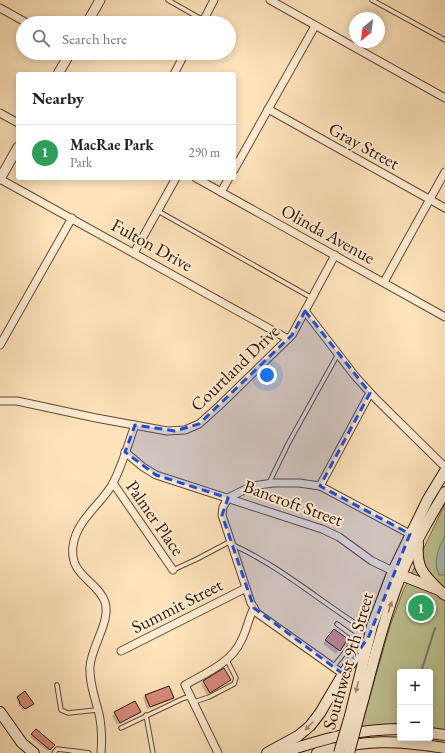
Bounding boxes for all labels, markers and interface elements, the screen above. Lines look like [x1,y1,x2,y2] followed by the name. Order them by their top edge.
[349,12,385,48] north arrow
[16,16,236,60] search box
[30,27,52,49] icon: search
[62,29,127,48] text: Search here
[32,87,84,109] text: Nearby
[325,117,404,174] street label: Gray Street
[70,135,154,154] text: MacRae Park
[42,144,48,161] text: 1
[189,144,220,161] text: 290 m
[70,154,92,171] text: Park
[277,198,379,269] street label: Olinda Avenue
[108,213,197,276] street label: Fulton Drive
[185,319,284,416] street label: Courtland Drive
[257,365,277,385] your location
[240,474,346,531] street label: Bancroft Street
[121,476,190,560] street label: Palmer Place
[127,573,226,638] street label: Summit Street
[317,589,378,732] street label: Southwest 9th Street
[408,593,434,623] pin: 1
[387,601,393,613] one-way arrow
[397,669,433,741] map controls
[397,669,433,705] button: +
[353,681,359,693] one-way arrow
[397,705,433,741] button: −
[304,721,313,731] one-way arrow

